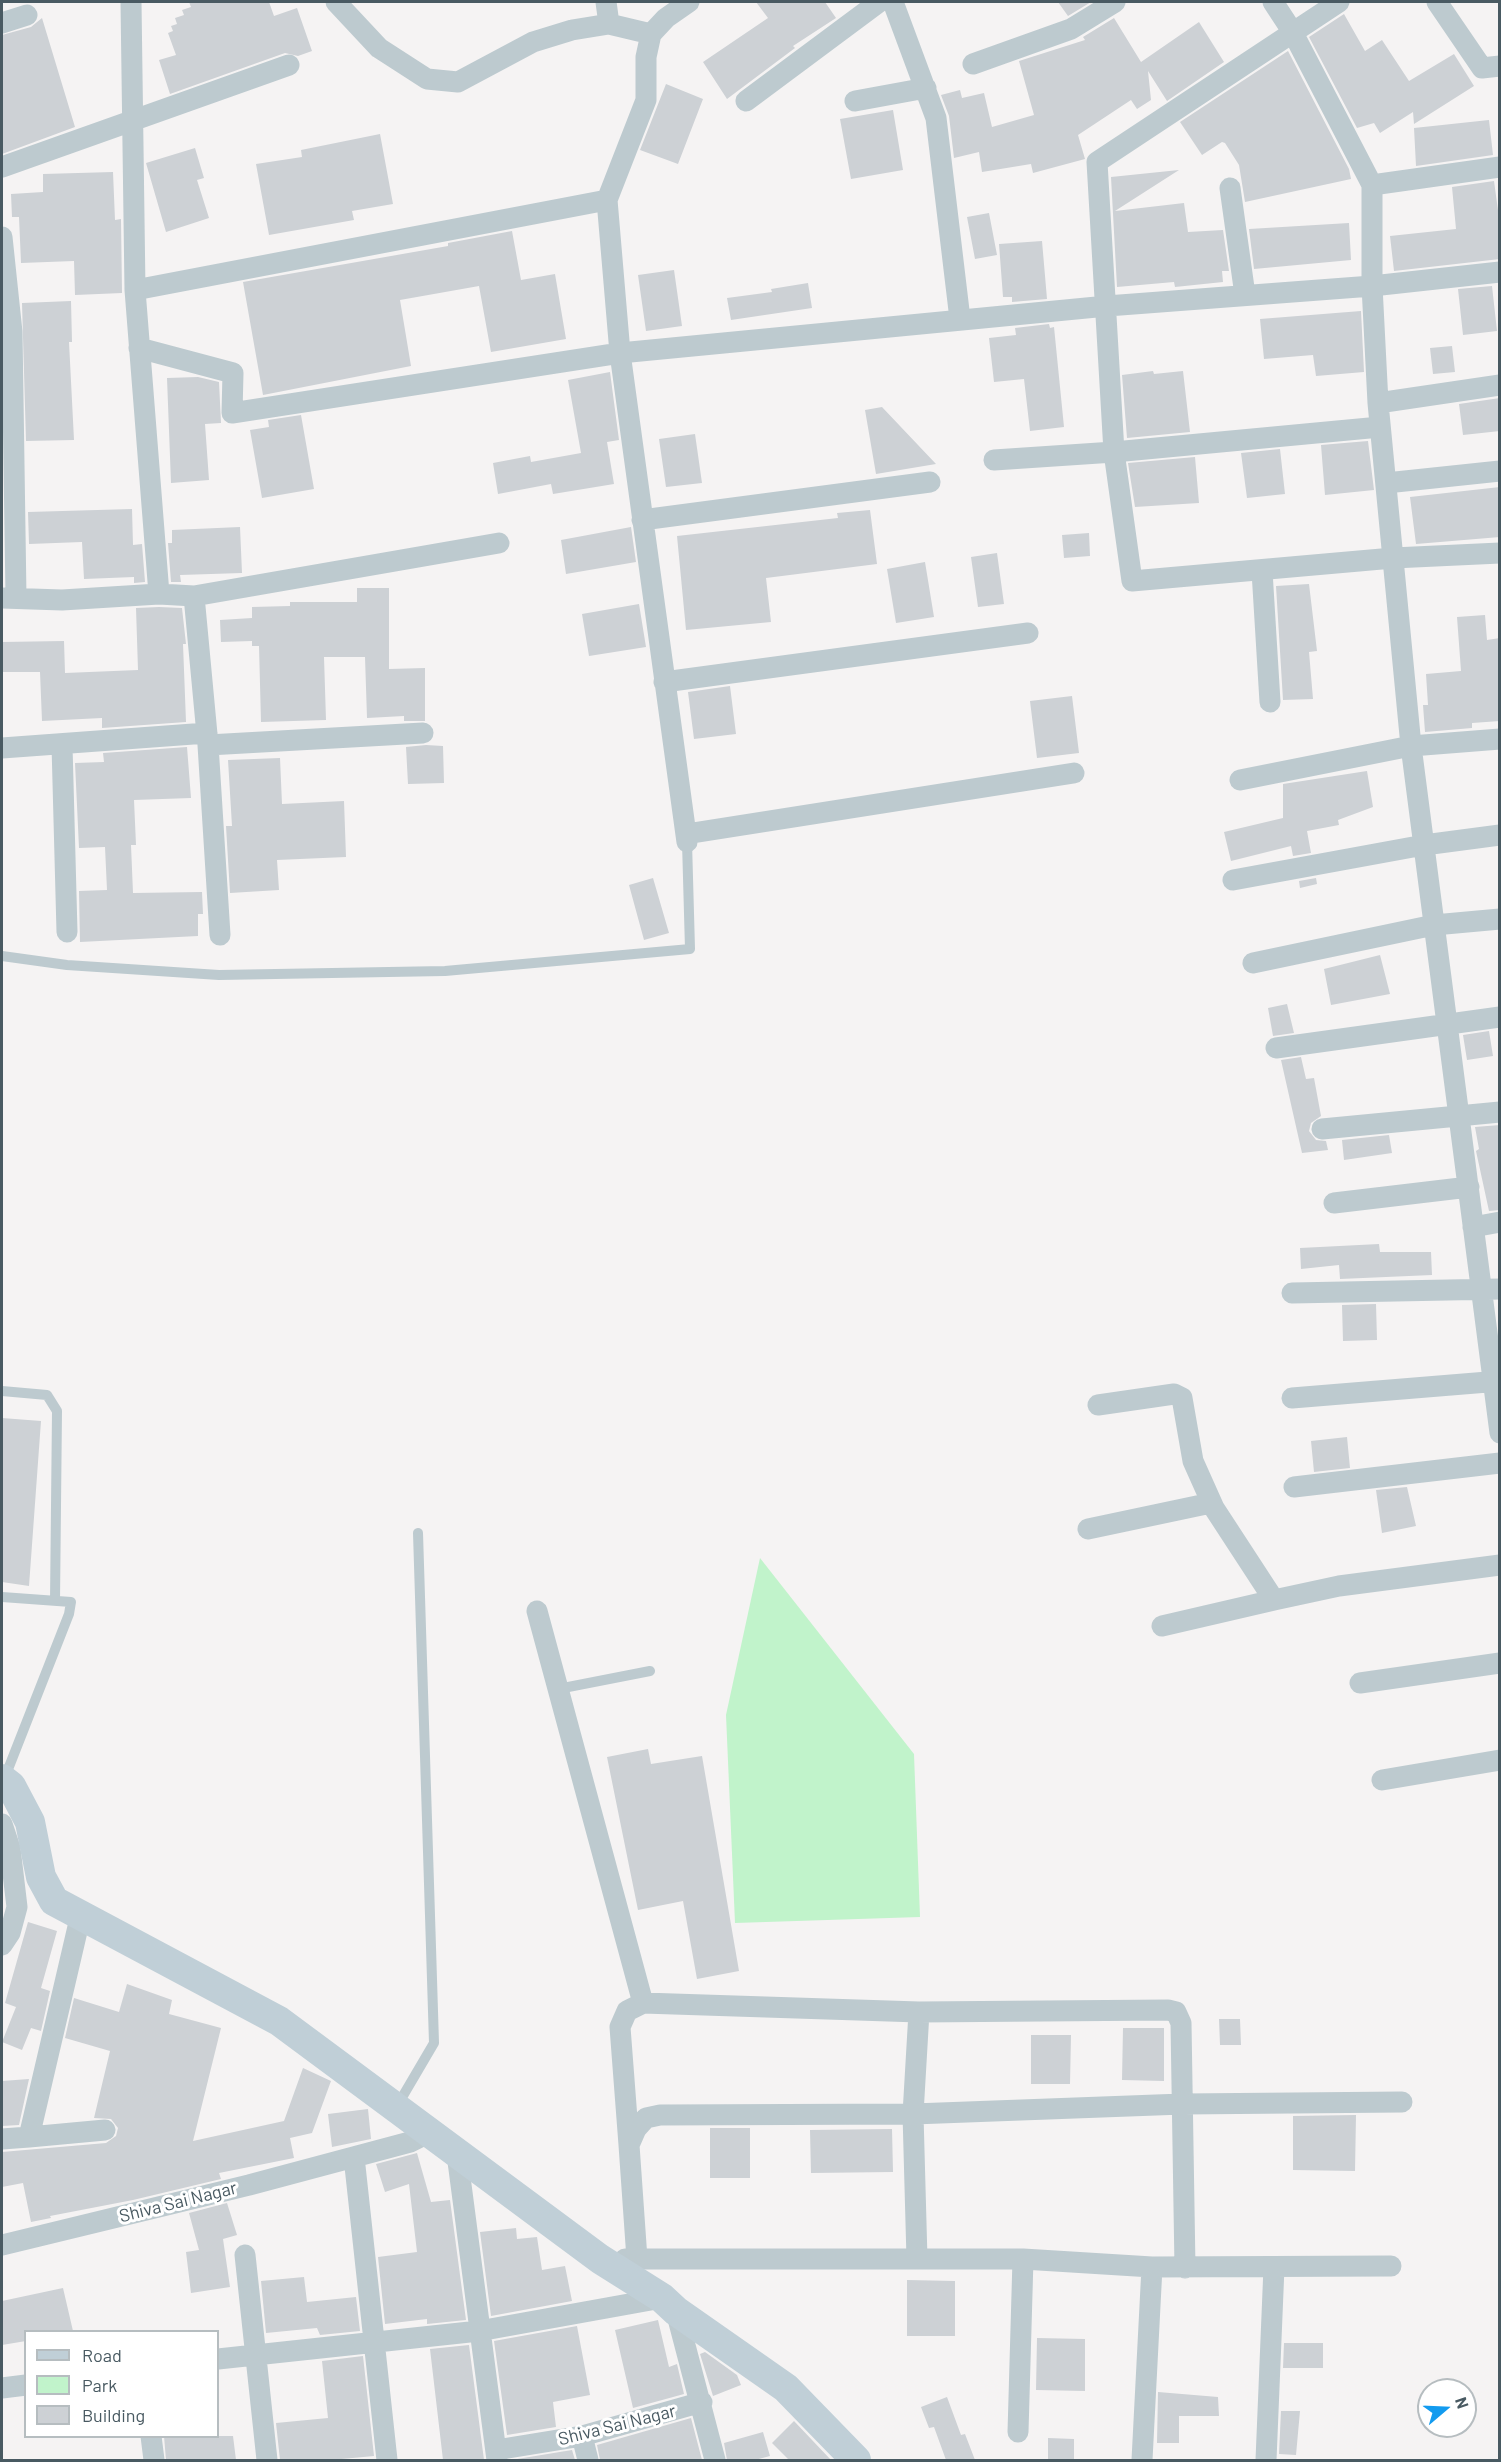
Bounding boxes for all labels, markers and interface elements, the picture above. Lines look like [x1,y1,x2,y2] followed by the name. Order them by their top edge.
[117,2177,239,2227] street label: Shiva Sai Nagar
[24,2330,219,2438] legend
[82,2344,122,2366] text: Road
[82,2374,117,2396] text: Park
[1417,2378,1477,2438] north arrow
[1452,2394,1473,2411] text: N
[556,2400,678,2450] street label: Shiva Sai Nagar
[82,2404,145,2426] text: Building

